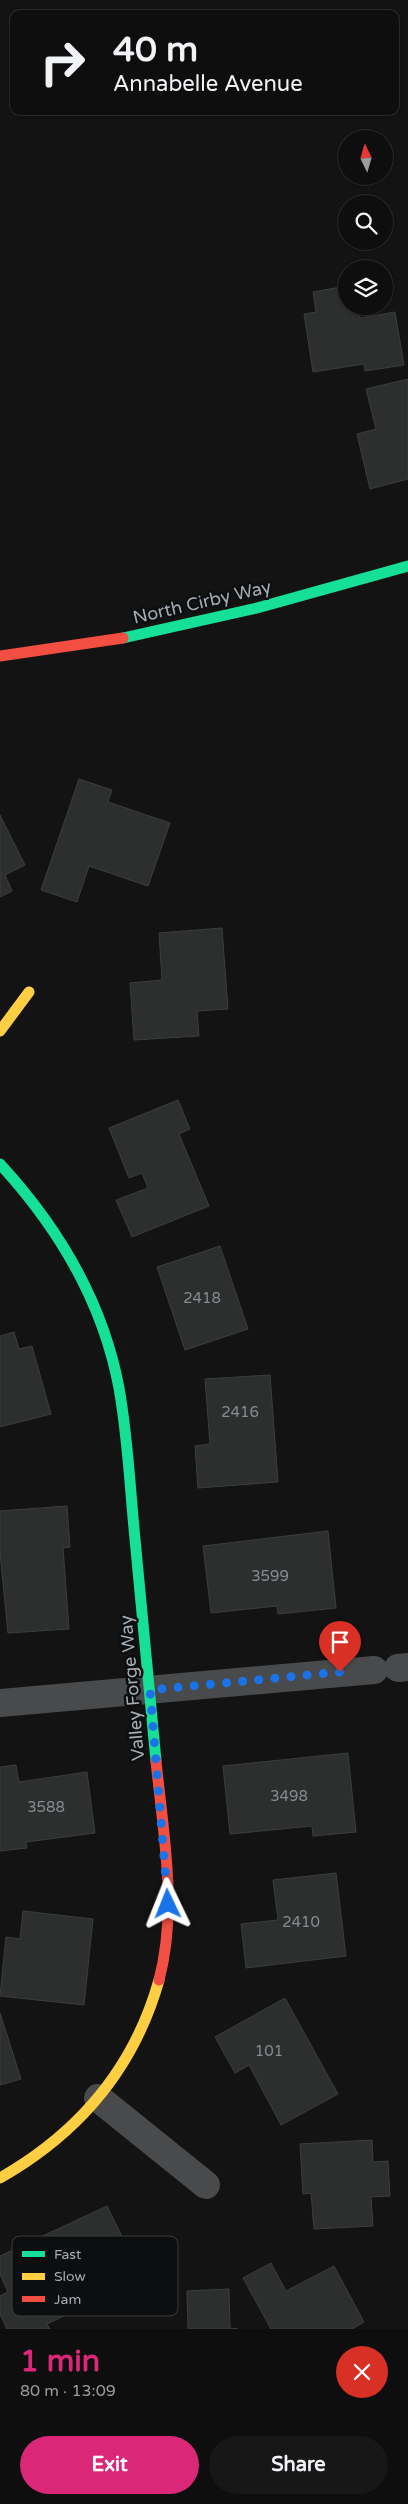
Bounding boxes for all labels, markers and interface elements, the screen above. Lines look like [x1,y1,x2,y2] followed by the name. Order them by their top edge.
[113,29,198,71] text: 40 m
[30,30,95,95] icon: right
[113,71,303,97] text: Annabelle Avenue
[338,130,392,185] north arrow
[338,130,393,315] map controls
[338,195,393,250] button: search
[338,260,393,315] button: layers
[131,575,274,629] street label: North Cirby Way
[183,1289,221,1307] house number: 2418
[221,1403,259,1421] house number: 2416
[251,1567,289,1585] house number: 3599
[115,1614,149,1762] street label: Valley Forge Way
[319,1621,361,1672] pin
[326,1628,354,1656] icon: arrive
[270,1787,308,1805] house number: 3498
[27,1798,65,1816] house number: 3588
[141,1877,193,1929] position arrow
[282,1913,320,1931] house number: 2410
[255,2042,283,2060] house number: 101
[12,2236,178,2316] legend
[54,2246,82,2263] text: Fast
[54,2268,86,2285] text: Slow
[54,2291,81,2308] text: Jam
[20,2343,100,2380] text: 1 min
[336,2346,388,2398] button: close
[20,2381,116,2401] text: 80 m · 13:09
[20,2436,199,2494] button: Exit
[209,2436,388,2494] button: Share

